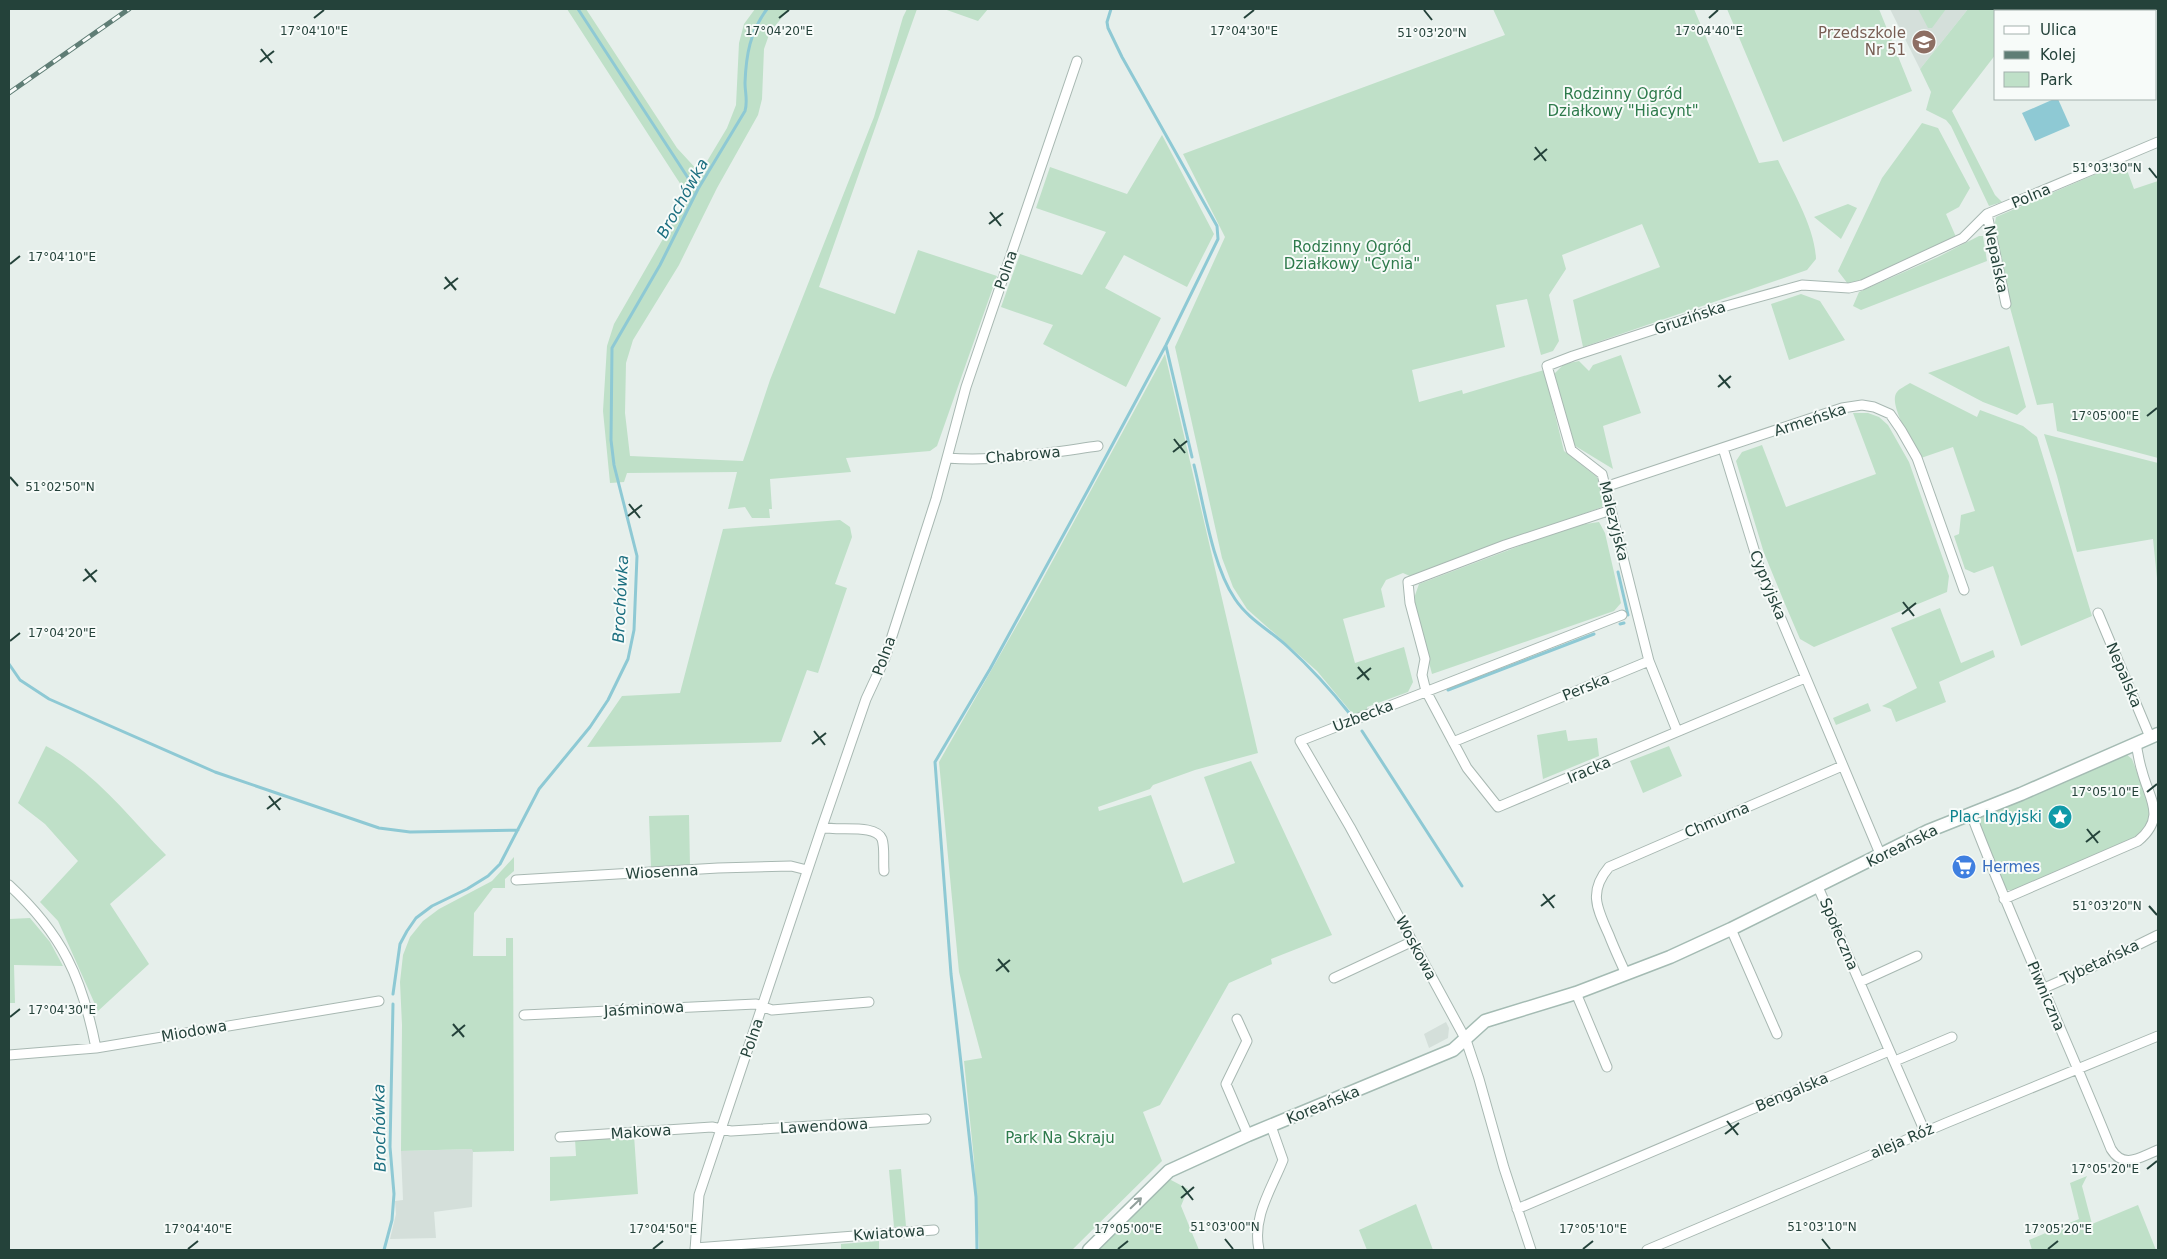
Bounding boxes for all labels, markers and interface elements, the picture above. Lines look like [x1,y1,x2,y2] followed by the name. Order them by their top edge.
[1994,10,2157,100] legend
[2040,21,2077,39] text: Ulica
[280,24,348,38] text: 17°04'10"E
[745,24,813,38] text: 17°04'20"E
[1210,24,1278,38] text: 17°04'30"E
[1675,24,1743,38] text: 17°04'40"E
[1818,24,1906,59] place label: Przedszkole Nr 51
[1397,26,1467,40] text: 51°03'20"N
[1911,29,1937,55] school or university icon: Przedszkole Nr 51
[2040,46,2076,64] text: Kolej
[2040,71,2073,89] text: Park
[1547,85,1699,120] park label: Rodzinny Ogród Działkowy "Hiacynt"
[653,155,712,241] water label: Brochówka
[2072,161,2142,175] text: 51°03'30"N
[2009,180,2053,212] street label: Polna
[1980,223,2012,295] street label: Nepalska
[1284,238,1420,273] park label: Rodzinny Ogród Działkowy "Cynia"
[991,248,1021,292] street label: Polna
[28,250,96,264] text: 17°04'10"E
[1652,297,1728,339] street label: Gruzińska
[1772,400,1848,440] street label: Armeńska
[2071,409,2139,423] text: 17°05'00"E
[985,443,1061,467] street label: Chabrowa
[1595,479,1633,563] street label: Malezyjska
[25,480,95,494] text: 51°02'50"N
[1746,548,1790,622] street label: Cypryjska
[609,554,632,644] water label: Brochówka
[28,626,96,640] text: 17°04'20"E
[869,634,899,678] street label: Polna
[2102,640,2146,710] street label: Nepalska
[1560,669,1612,705] street label: Perska
[1330,696,1396,736] street label: Uzbecka
[1564,753,1614,787] street label: Iracka
[2071,785,2139,799] text: 17°05'10"E
[1682,798,1752,842] street label: Chmurna
[2047,804,2073,830] place icon: Plac Indyjski
[1949,808,2042,826] place label: Plac Indyjski
[1863,821,1941,871] street label: Koreańska
[1951,854,1977,880] supermarket icon: Hermes
[1982,858,2040,876] place label: Hermes
[625,861,699,883] street label: Wiosenna
[1816,895,1862,973] street label: Społeczna
[2072,899,2142,913] text: 51°03'20"N
[1392,913,1440,983] street label: Woskowa
[2057,936,2142,988] street label: Tybetańska
[2023,959,2069,1033] street label: Piwniczna
[602,998,685,1020] street label: Jaśminowa
[28,1003,96,1017] text: 17°04'30"E
[160,1016,228,1046] street label: Miodowa
[737,1016,767,1060] street label: Polna
[1753,1069,1831,1115] street label: Bengalska
[1284,1082,1362,1128] street label: Koreańska
[369,1084,390,1172] water label: Brochówka
[779,1115,869,1137] street label: Lawendowa
[1867,1119,1937,1162] street label: aleja Róż
[610,1121,672,1143] street label: Makowa
[1005,1129,1115,1147] park label: Park Na Skraju
[2071,1162,2139,1176] text: 17°05'20"E
[1129,1197,1142,1209] one-way arrow
[1190,1220,1260,1234] text: 51°03'00"N
[1787,1220,1857,1234] text: 51°03'10"N
[164,1222,232,1236] text: 17°04'40"E
[629,1222,697,1236] text: 17°04'50"E
[852,1222,926,1244] street label: Kwiatowa
[1094,1222,1162,1236] text: 17°05'00"E
[1559,1222,1627,1236] text: 17°05'10"E
[2024,1222,2092,1236] text: 17°05'20"E

